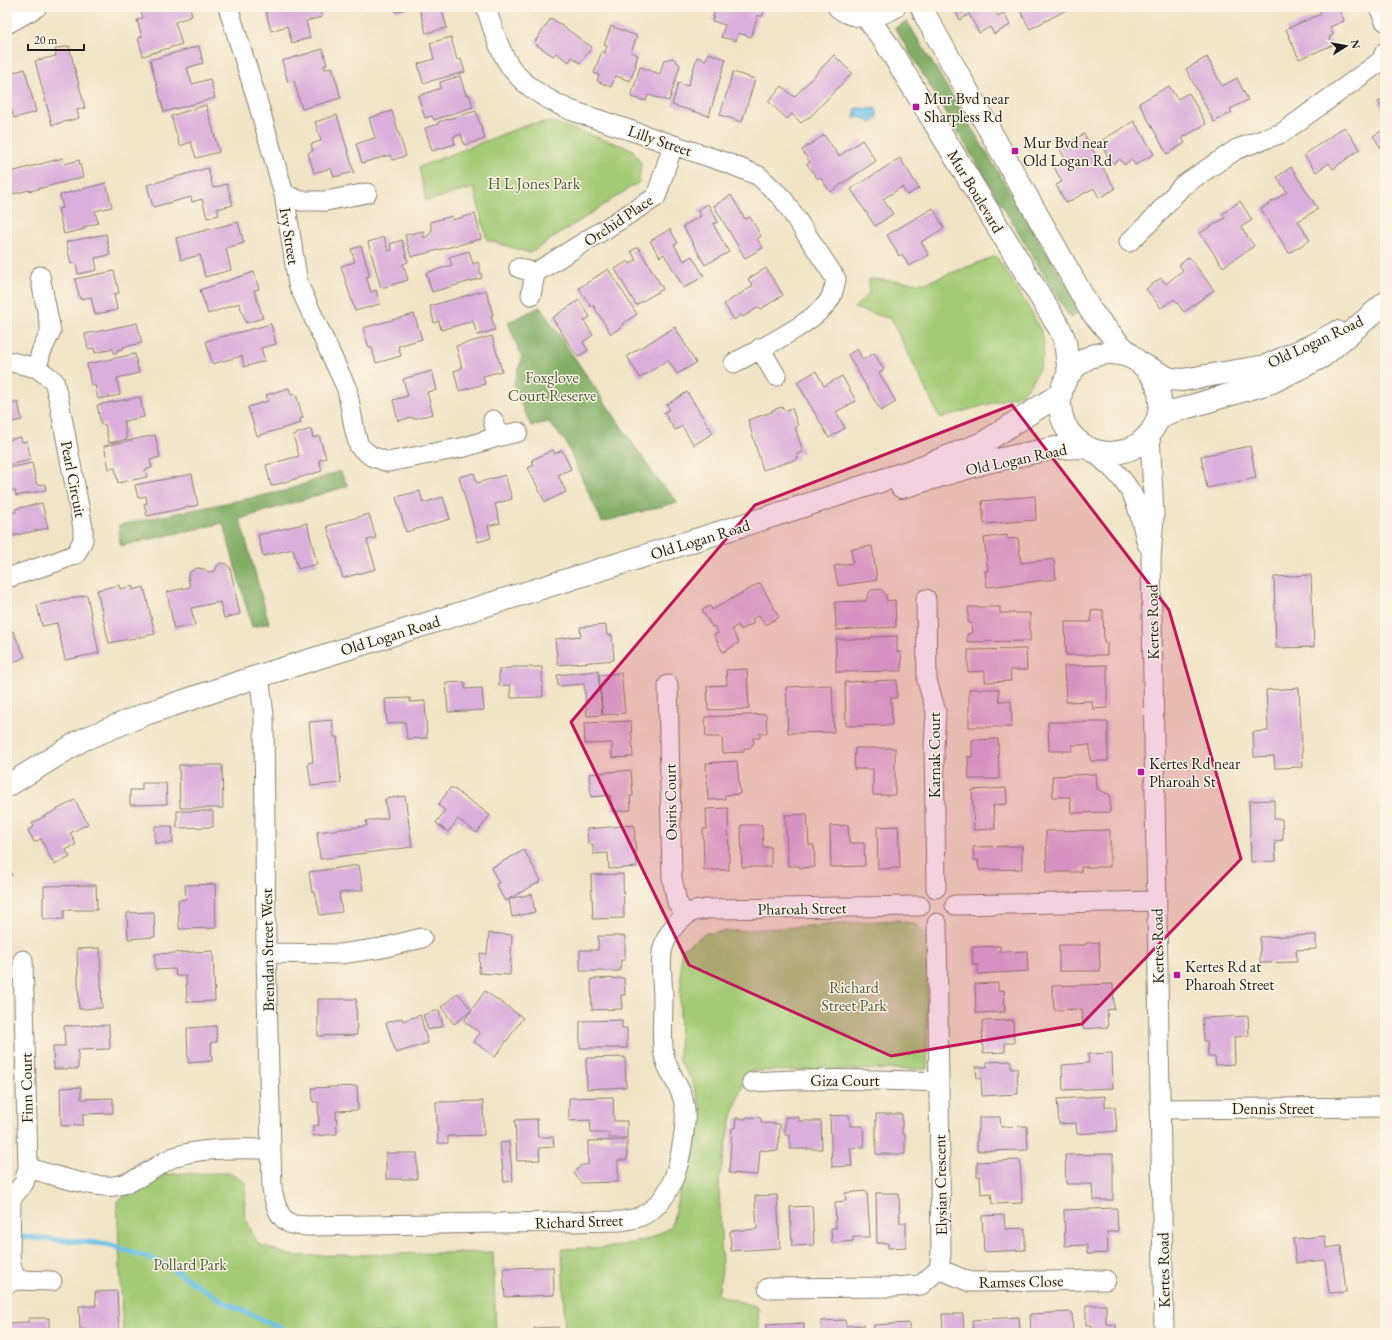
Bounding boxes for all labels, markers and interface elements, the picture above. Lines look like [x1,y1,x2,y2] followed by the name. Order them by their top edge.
[28,26,84,52] scale bar
[1326,26,1366,66] north arrow
[34,32,58,48] text: 20 m
[1348,38,1364,50] text: N
[924,88,1010,127] place label: Mur Bvd near Sharpless Rd
[911,102,921,112] marker: Mur Bvd near Sharpless Rd
[625,120,695,161] street label: Lilly Street
[1023,132,1113,171] place label: Mur Bvd near Old Logan Rd
[942,146,1009,238] street label: Mur Boulevard
[1010,146,1020,156] marker: Mur Bvd near Old Logan Rd
[488,173,581,194] park label: H L Jones Park
[580,190,657,251] street label: Orchid Place
[275,206,304,266] street label: Ivy Street
[1264,310,1367,373] street label: Old Logan Road
[508,367,596,406] park label: Foxglove Court Reserve
[964,438,1070,480] street label: Old Logan Road
[56,439,91,519] street label: Pearl Circuit
[648,514,753,565] street label: Old Logan Road
[1141,583,1164,660] street label: Kertes Road
[338,610,443,661] street label: Old Logan Road
[924,712,945,798] street label: Karnak Court
[1149,753,1241,792] place label: Kertes Rd near Pharoah St
[659,763,682,841] street label: Osiris Court
[1136,767,1146,777] marker: Kertes Rd near Pharoah St
[256,888,279,1012] street label: Brendan Street West
[757,897,847,920] street label: Pharoah Street
[1146,907,1169,984] street label: Kertes Road
[1185,956,1274,995] place label: Kertes Rd at Pharoah Street
[1172,970,1182,980] marker: Kertes Rd at Pharoah Street
[821,977,887,1016] park label: Richard Street Park
[15,1053,38,1123] street label: Finn Court
[810,1070,880,1091] street label: Giza Court
[1232,1098,1314,1119] street label: Dennis Street
[929,1134,952,1236] street label: Elysian Crescent
[535,1209,623,1234] street label: Richard Street
[1152,1231,1175,1308] street label: Kertes Road
[153,1254,227,1275] park label: Pollard Park
[979,1270,1063,1293] street label: Ramses Close

